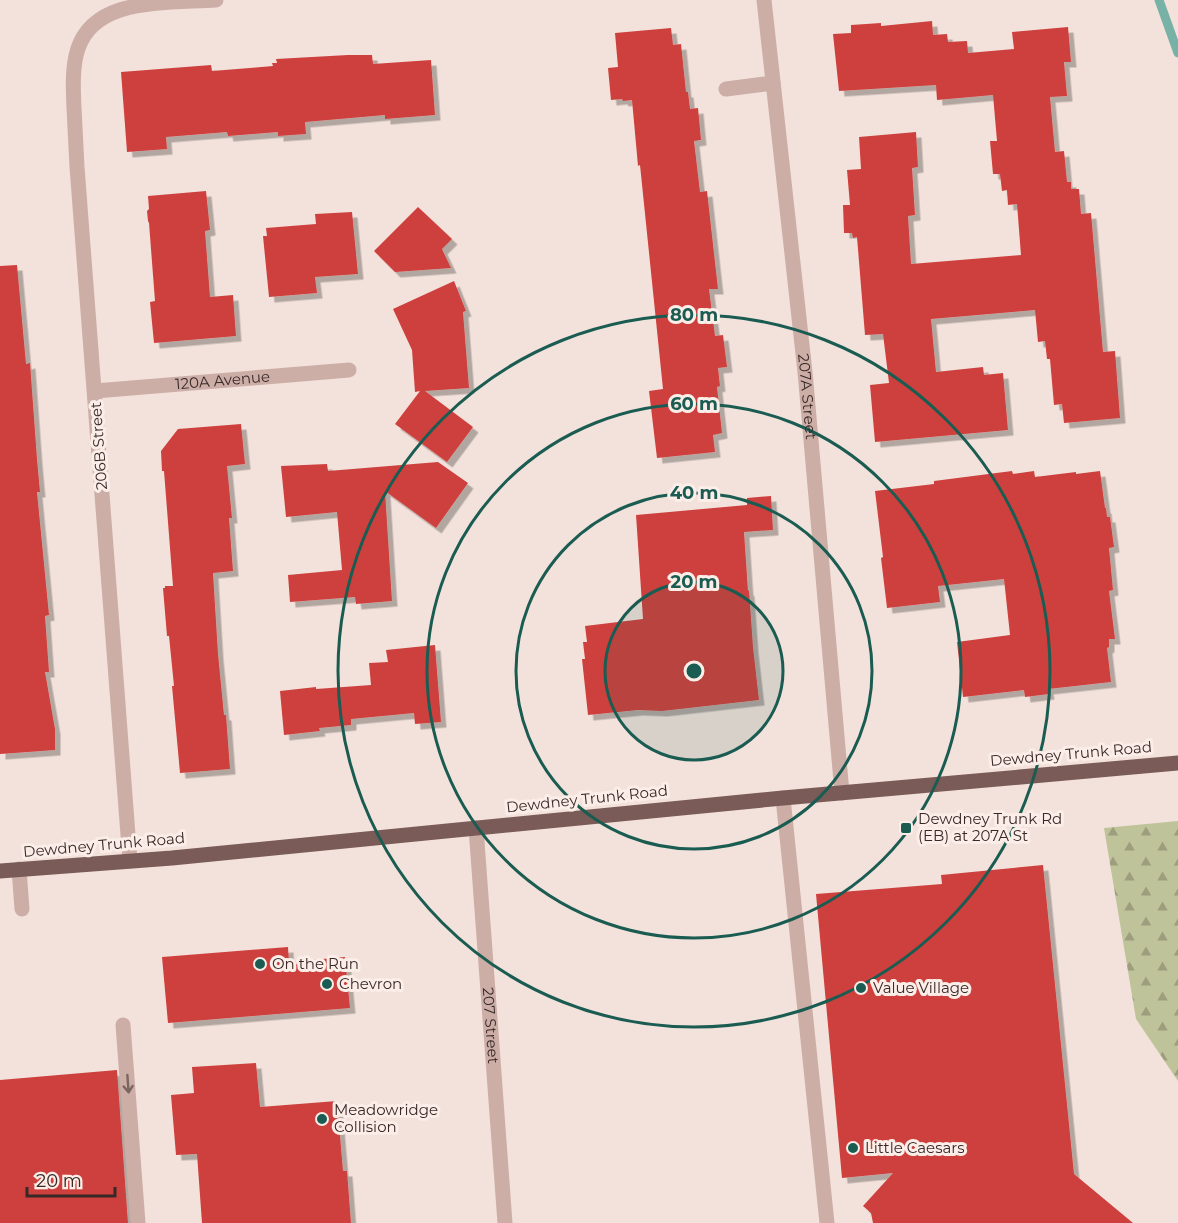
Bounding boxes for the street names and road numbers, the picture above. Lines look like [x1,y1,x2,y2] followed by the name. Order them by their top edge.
[794,353,821,440] street label: 207A Street
[174,367,271,393] street label: 120A Avenue
[86,401,111,491] street label: 206B Street
[989,737,1153,770] street label: Dewdney Trunk Road
[505,781,669,816] street label: Dewdney Trunk Road
[22,828,186,861] street label: Dewdney Trunk Road
[479,987,503,1064] street label: 207 Street

